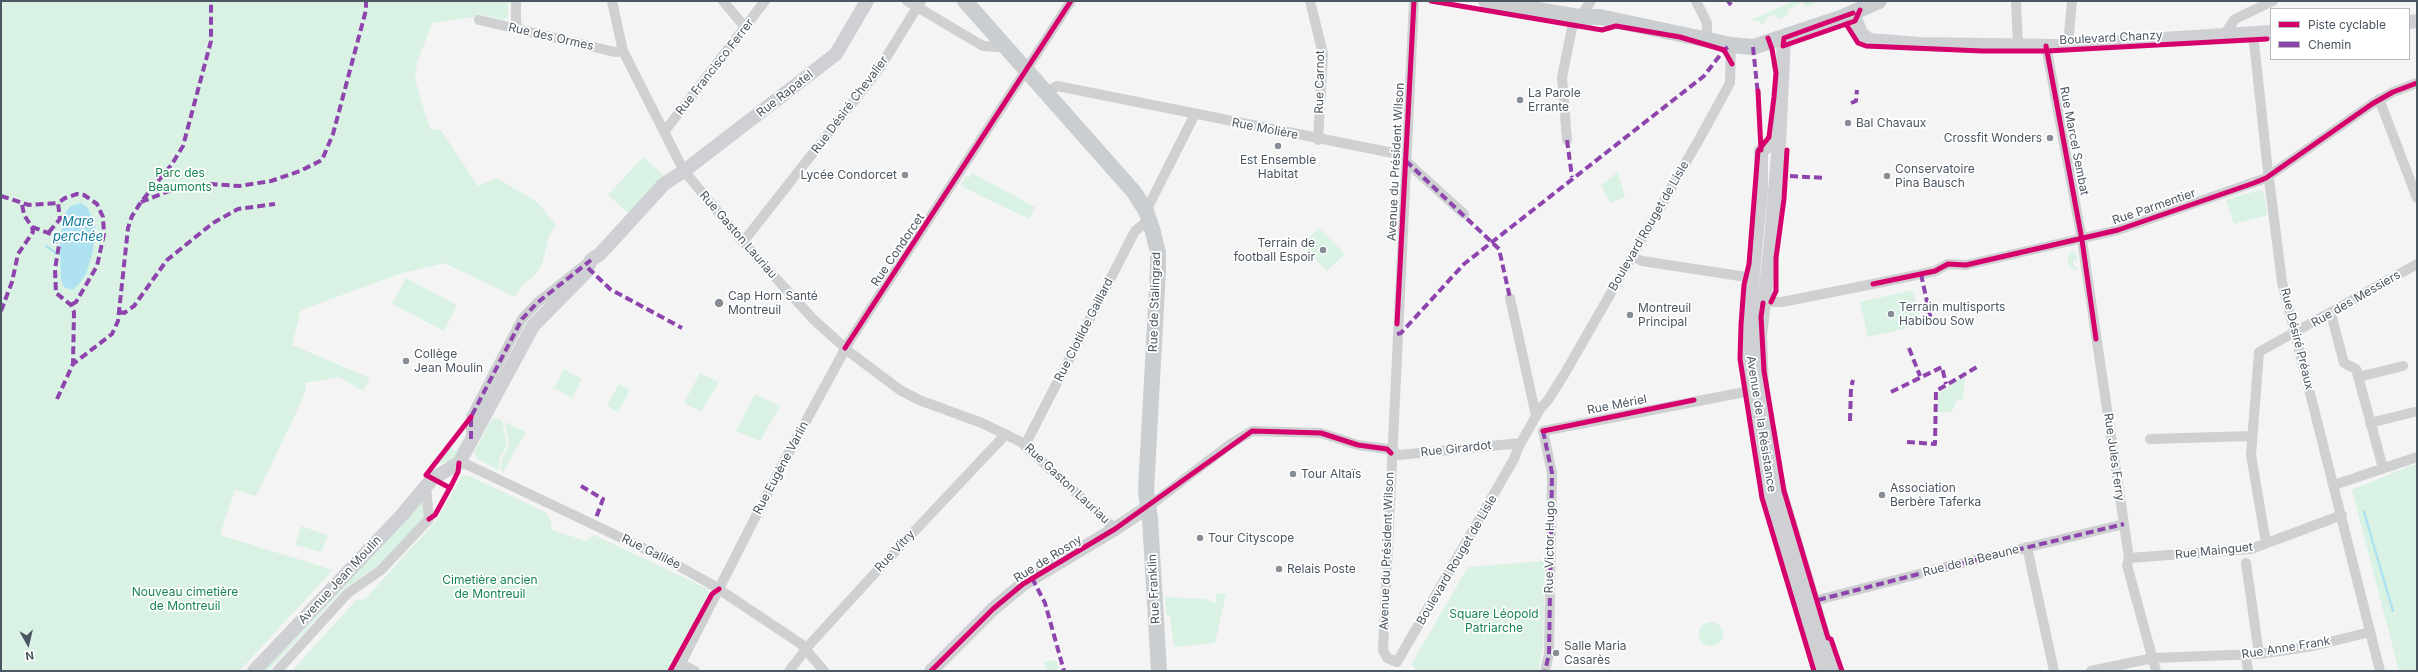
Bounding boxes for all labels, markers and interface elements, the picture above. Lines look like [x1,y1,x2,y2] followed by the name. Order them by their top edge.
[2270,8,2410,60] legend
[673,16,757,118] street label: Rue Francisco Ferrer
[2308,17,2386,32] text: Piste cyclable
[507,20,595,54] street label: Rue des Ormes
[2059,28,2163,48] street label: Boulevard Chanzy
[2308,37,2351,52] text: Chemin
[1312,50,1328,114] street label: Rue Carnot
[809,53,891,157] street label: Rue Désiré Chevalier
[754,68,816,120] street label: Rue Rapatel
[1385,82,1407,242] street label: Avenue du Président Wilson
[2056,85,2092,197] street label: Rue Marcel Sembat
[1528,86,1581,114] place label: La Parole Errante
[1515,95,1525,105] marker: La Parole Errante
[1231,116,1299,142] street label: Rue Molière
[1856,116,1926,130] place label: Bal Chavaux
[1843,118,1853,128] marker: Bal Chavaux
[1944,131,2042,145] place label: Crossfit Wonders
[2045,133,2055,143] marker: Crossfit Wonders
[1273,141,1283,151] marker: Est Ensemble Habitat
[1240,153,1316,181] place label: Est Ensemble Habitat
[1606,159,1692,293] street label: Boulevard Rouget de Lisle
[1895,162,1975,190] place label: Conservatoire Pina Bausch
[148,166,212,194] park label: Parc des Beaumonts
[801,168,897,182] place label: Lycée Condorcet
[900,170,910,180] marker: Lycée Condorcet
[1882,171,1892,181] marker: Conservatoire Pina Bausch
[2110,186,2198,228] street label: Rue Parmentier
[696,188,780,282] street label: Rue Gaston Lauriau
[868,211,928,289] street label: Rue Condorcet
[53,214,103,245] water label: Mare perchée
[1234,236,1315,264] place label: Terrain de football Espoir
[1318,245,1328,255] marker: Terrain de football Espoir
[1146,252,1164,352] street label: Rue de Stalingrad
[2309,268,2403,330] street label: Rue des Messiers
[1052,276,1116,384] street label: Rue Clotilde Gaillard
[2277,287,2317,391] street label: Rue Désiré Préaux
[728,289,818,317] place label: Cap Horn Santé Montreuil
[713,297,725,309] marker: Cap Horn Santé Montreuil
[1899,300,2005,328] place label: Terrain multisports Habibou Sow
[1638,301,1691,329] place label: Montreuil Principal
[1886,309,1896,319] marker: Terrain multisports Habibou Sow
[1625,310,1635,320] marker: Montreuil Principal
[414,347,483,375] place label: Collège Jean Moulin
[1743,355,1779,493] street label: Avenue de la Résistance
[401,356,411,366] marker: Collège Jean Moulin
[1586,392,1648,418] street label: Rue Mériel
[2101,412,2127,502] street label: Rue Jules Ferry
[750,419,812,517] street label: Rue Eugène Varlin
[1420,438,1492,460] street label: Rue Girardot
[1022,441,1112,527] street label: Rue Gaston Lauriau
[1301,467,1361,481] place label: Tour Altaïs
[1288,469,1298,479] marker: Tour Altaïs
[1377,472,1397,630] street label: Avenue du Président Wilson
[1890,481,1981,509] place label: Association Berbère Taferka
[1877,490,1887,500] marker: Association Berbère Taferka
[1414,493,1500,627] street label: Boulevard Rouget de Lisle
[1542,501,1558,593] street label: Rue Victor Hugo
[872,527,918,575] street label: Rue Vitry
[1208,531,1294,545] place label: Tour Cityscope
[619,532,683,572] street label: Rue Galilée
[1011,532,1085,586] street label: Rue de Rosny
[296,533,384,627] street label: Avenue Jean Moulin
[1195,533,1205,543] marker: Tour Cityscope
[2174,540,2254,562] street label: Rue Mainguet
[1921,542,2021,580] street label: Rue de la Beaune
[1145,554,1163,624] street label: Rue Franklin
[1287,562,1356,576] place label: Relais Poste
[1274,564,1284,574] marker: Relais Poste
[442,573,538,601] park label: Cimetière ancien de Montreuil
[132,585,238,613] park label: Nouveau cimetière de Montreuil
[1449,607,1539,635] park label: Square Léopold Patriarche
[8,624,48,664] north arrow
[2241,634,2331,662] street label: Rue Anne Frank
[1564,639,1627,667] place label: Salle Maria Casarès
[25,648,35,663] text: N
[1551,648,1561,658] marker: Salle Maria Casarès

